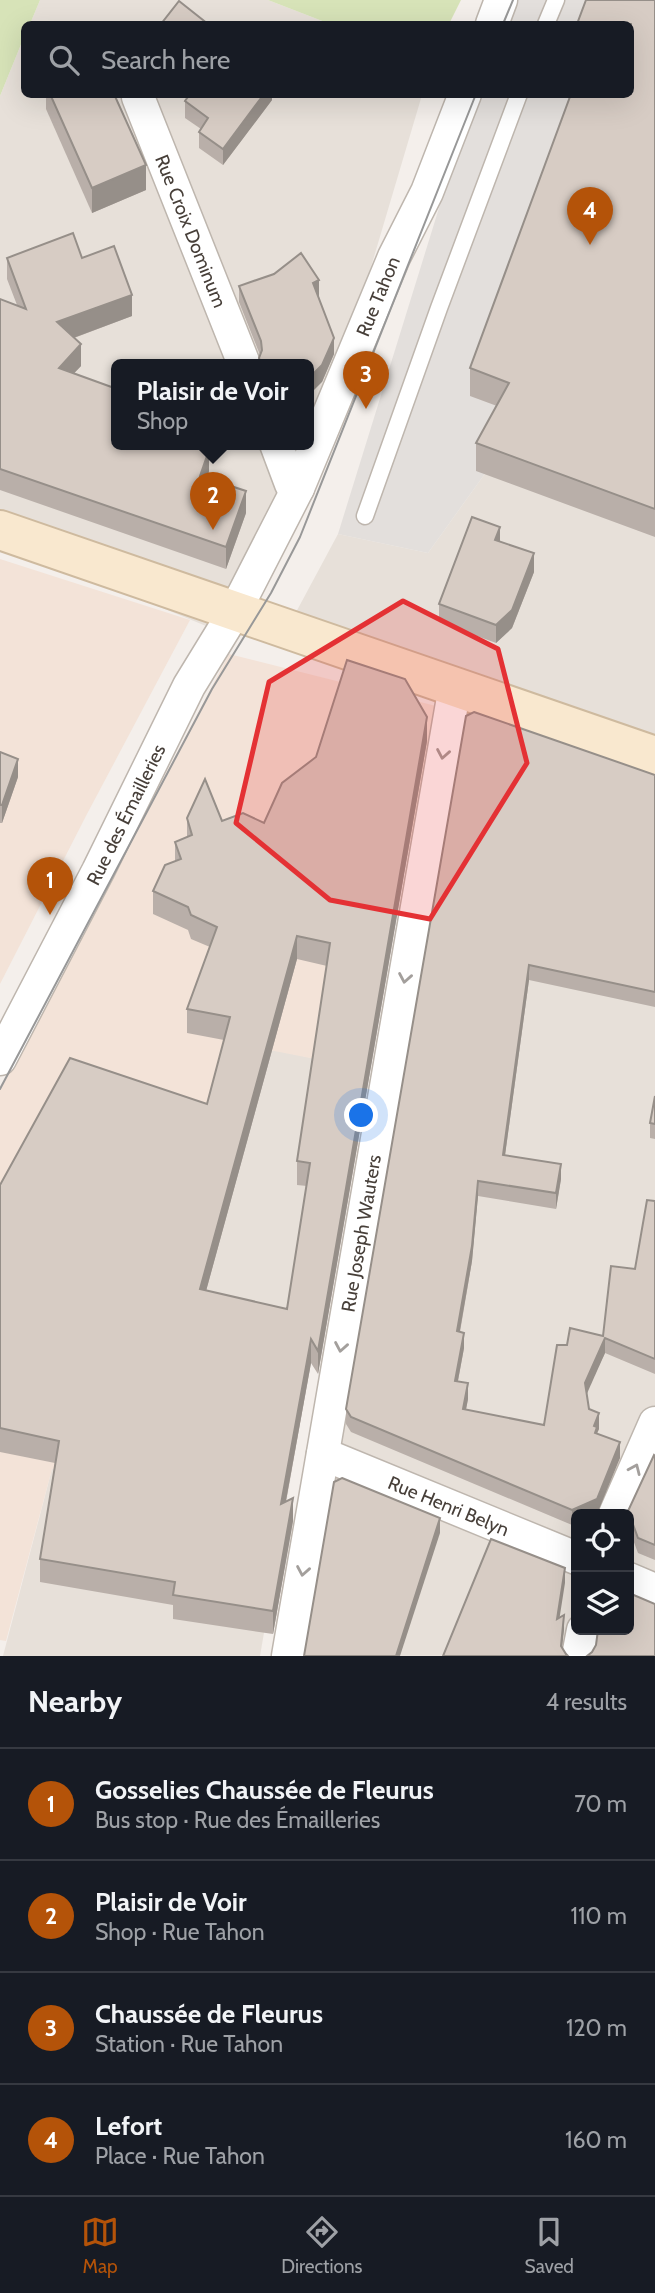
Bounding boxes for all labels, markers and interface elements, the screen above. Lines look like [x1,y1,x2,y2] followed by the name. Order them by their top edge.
[21,21,634,98] search box
[45,41,83,79] icon: search
[101,44,230,76] text: Search here
[150,151,231,311] street label: Rue Croix Dominum
[567,187,613,245] pin: 4
[351,253,405,340] street label: Rue Tahon
[343,351,389,409] pin: 3
[111,359,314,450] popup
[137,375,288,407] text: Plaisir de Voir
[137,407,188,435] text: Shop
[190,472,236,530] pin: 2
[82,740,171,889] street label: Rue des Émailleries
[436,748,451,760] one-way arrow
[27,857,73,915] pin: 1
[398,972,413,984] one-way arrow
[344,1098,378,1132] your location
[336,1153,386,1314] street label: Rue Joseph Wauters
[334,1341,349,1353] one-way arrow
[627,1464,641,1476] one-way arrow
[385,1471,513,1541] street label: Rue Henri Belyn
[571,1509,634,1635] map controls
[571,1509,634,1572] button: locate
[296,1565,311,1577] one-way arrow
[571,1572,634,1635] button: layers
[28,1683,122,1720] text: Nearby
[546,1688,627,1716] text: 4 results
[95,1774,434,1806] text: Gosselies Chaussée de Fleurus
[47,1790,55,1818] text: 1
[574,1790,627,1818] text: 70 m
[95,1806,380,1834] text: Bus stop · Rue des Émailleries
[95,1886,247,1918] text: Plaisir de Voir
[45,1902,57,1930] text: 2
[571,1902,627,1930] text: 110 m
[95,1918,265,1946] text: Shop · Rue Tahon
[95,1998,323,2030] text: Chaussée de Fleurus
[45,2014,57,2042] text: 3
[566,2014,627,2042] text: 120 m
[95,2030,283,2058] text: Station · Rue Tahon
[95,2110,162,2142] text: Lefort
[44,2126,58,2154] text: 4
[565,2126,627,2154] text: 160 m
[95,2142,265,2170] text: Place · Rue Tahon
[81,2213,119,2278] tab: Map
[281,2213,362,2278] tab: Directions
[525,2213,574,2278] tab: Saved

